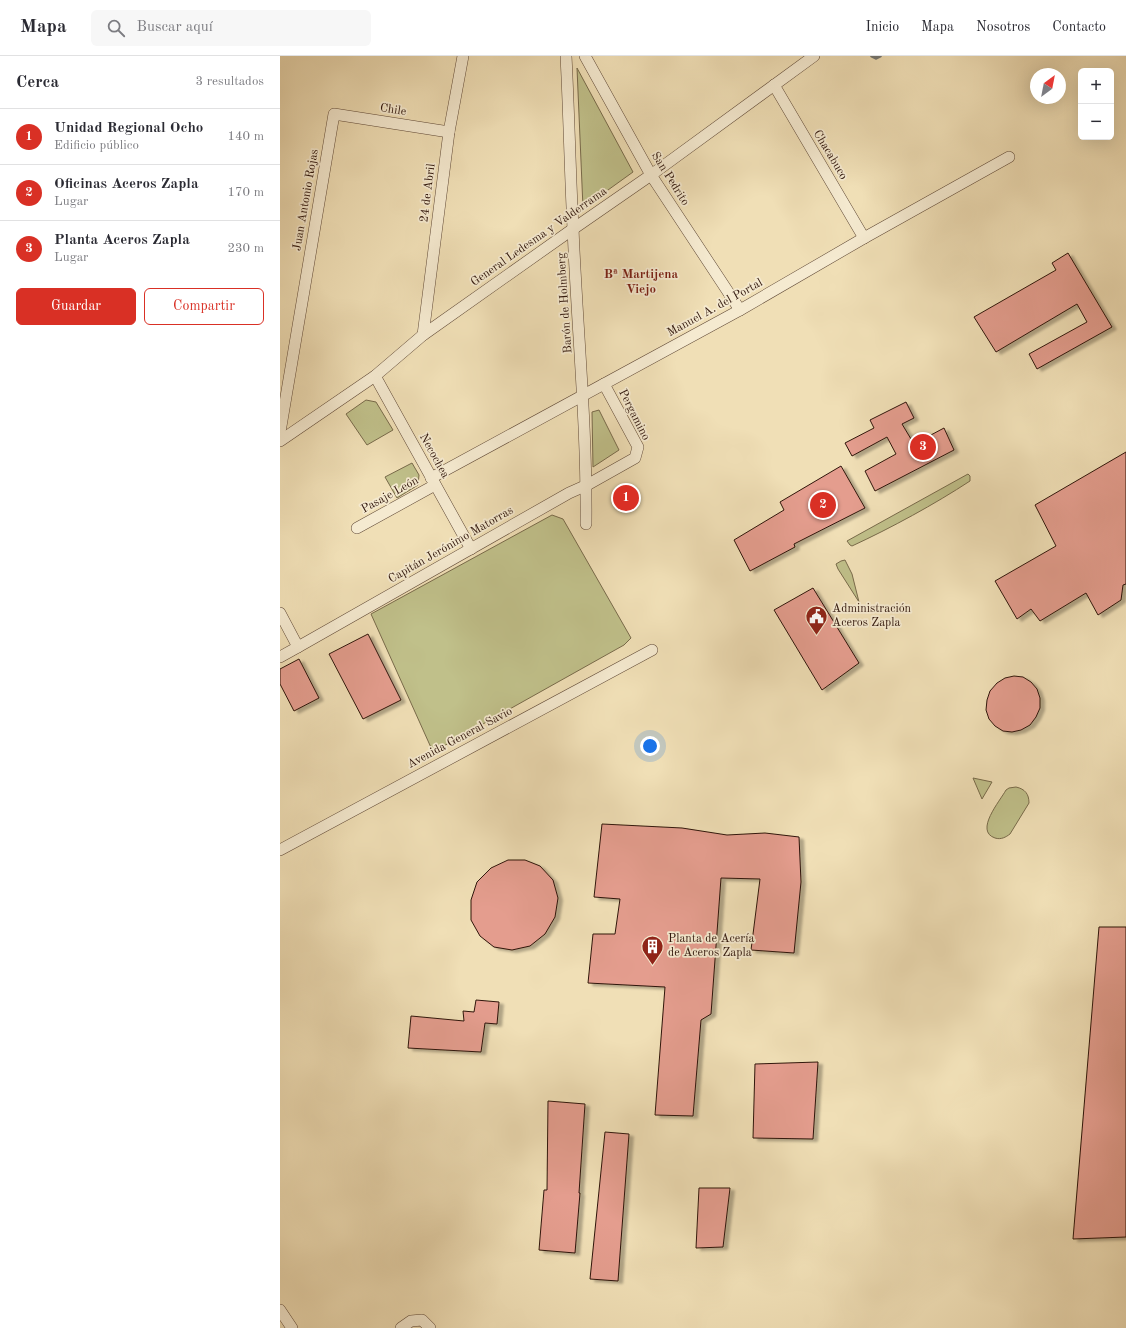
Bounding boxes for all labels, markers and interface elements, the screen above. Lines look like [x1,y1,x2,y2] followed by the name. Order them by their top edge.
[91,10,371,46] search box
[105,17,127,39] icon: search
[20,18,67,37] text: Mapa
[137,20,213,35] text: Buscar aquí
[865,20,899,34] text: Inicio
[921,20,954,34] text: Mapa
[976,20,1030,34] text: Nosotros
[1052,20,1106,34] text: Contacto
[1030,68,1066,104] north arrow
[1078,68,1114,140] map controls
[1078,68,1114,104] button: +
[16,74,59,91] text: Cerca
[196,75,264,88] text: 3 resultados
[379,102,408,118] street label: Chile
[1078,104,1114,140] button: −
[54,121,203,136] text: Unidad Regional Ocho
[811,128,849,182] street label: Chacabuco
[25,130,33,143] text: 1
[227,130,264,143] text: 140 m
[54,139,139,152] text: Edificio público
[291,148,321,252] street label: Juan Antonio Rojas
[649,150,691,208] street label: San Pedrito
[418,163,438,223] street label: 24 de Abril
[54,177,199,192] text: Oficinas Aceros Zapla
[469,185,609,289] street label: General Ledesma y Valderrama
[25,186,33,199] text: 2
[227,186,264,199] text: 170 m
[54,195,88,208] text: Lugar
[54,233,190,248] text: Planta Aceros Zapla
[25,242,33,255] text: 3
[227,242,264,255] text: 230 m
[54,251,88,264] text: Lugar
[555,252,575,354] street label: Barón de Holmberg
[604,268,679,296] district label: Bª Martijena Viejo
[665,277,765,339] street label: Manuel A. del Portal
[16,288,136,325] button: Guardar
[144,288,264,325] button: Compartir
[616,388,652,443] street label: Pergamino
[417,432,451,480] street label: Necochea
[910,432,936,462] pin: 3
[359,474,421,516] street label: Pasaje León
[613,483,639,513] pin: 1
[810,490,836,520] pin: 2
[387,504,515,586] street label: Capitán Jerónimo Matorras
[803,603,829,636] public building icon: Administración Aceros Zapla
[832,603,912,629] place label: Administración Aceros Zapla
[405,705,515,771] street label: Avenida General Savio
[640,736,660,756] your location
[639,933,665,966] building icon: Planta de Acería de Aceros Zapla
[668,933,755,959] place label: Planta de Acería de Aceros Zapla

